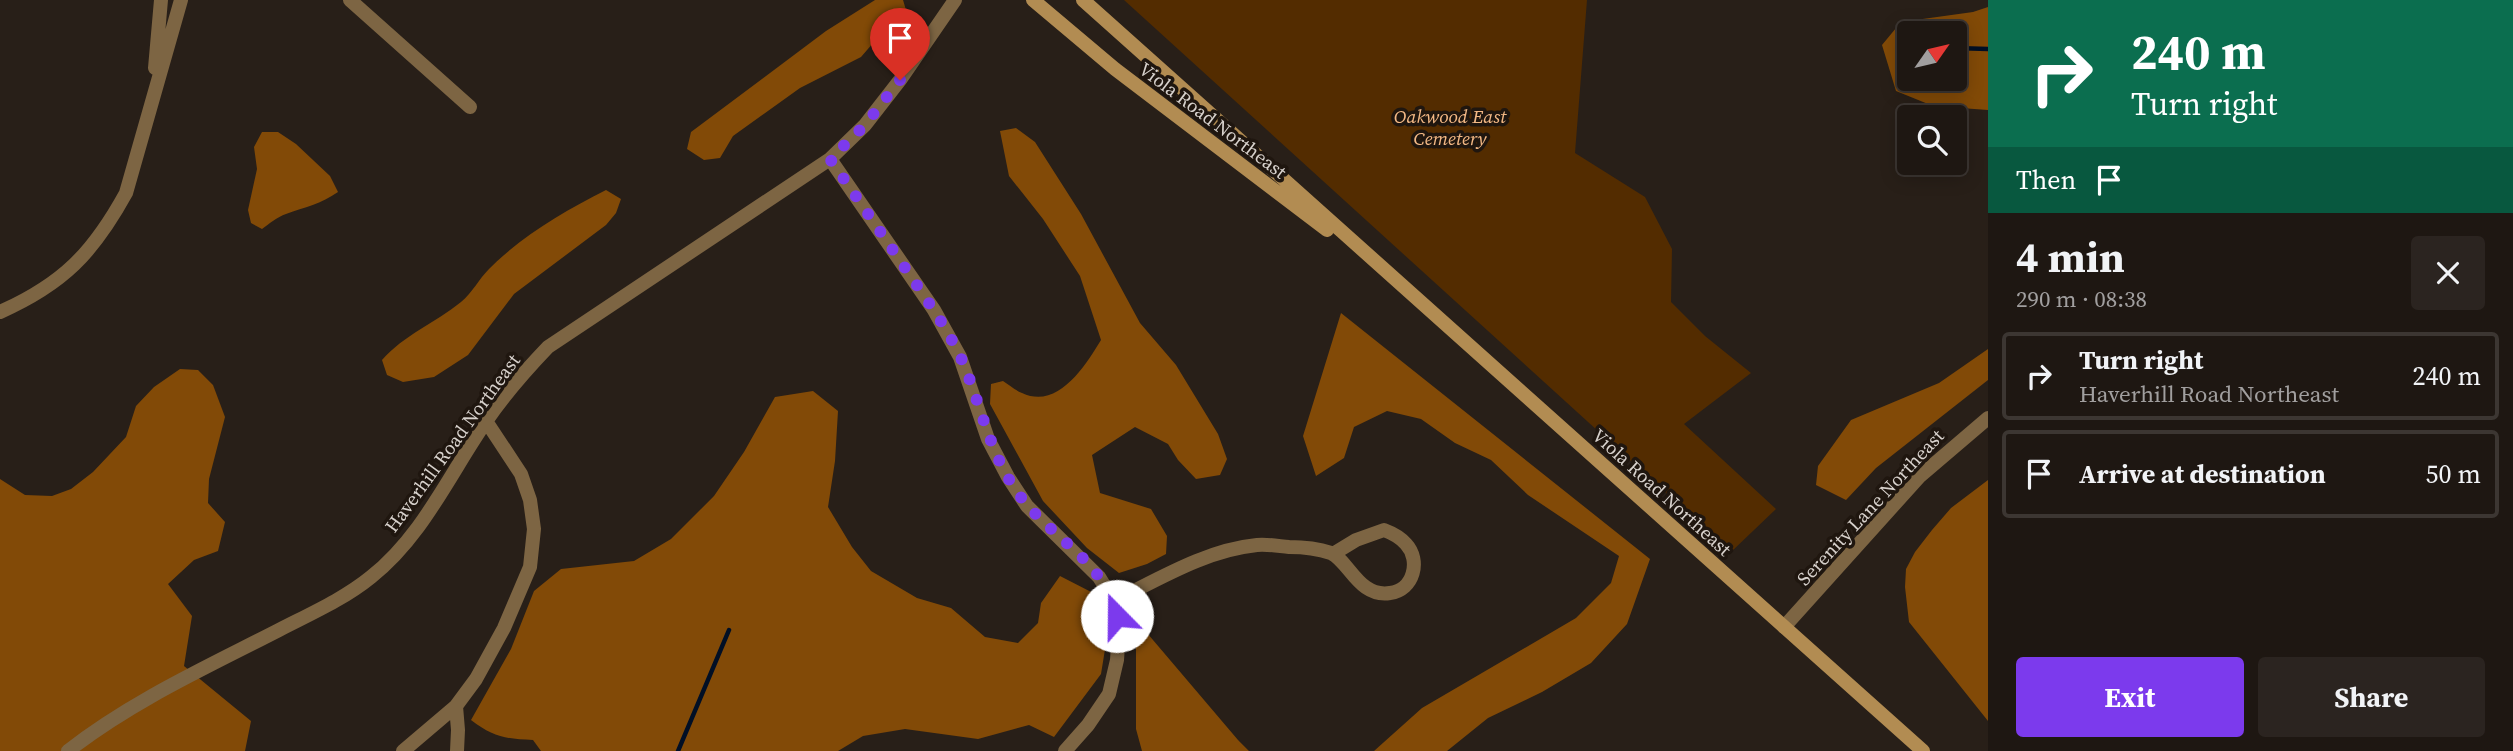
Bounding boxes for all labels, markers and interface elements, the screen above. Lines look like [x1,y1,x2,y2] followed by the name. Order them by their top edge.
[870,8,930,80] pin
[2131,18,2266,85] text: 240 m
[881,19,919,57] icon: arrive
[1897,21,1967,91] north arrow
[1897,21,1967,175] map controls
[2016,28,2107,119] icon: right
[1134,56,1293,185] street label: Viola Road Northeast
[2131,82,2277,126] text: Turn right
[1394,103,1507,151] park label: Oakwood East Cemetery
[1897,105,1967,175] button: search
[2090,161,2128,199] icon: arrive
[2016,162,2076,198] text: Then
[2016,228,2125,286] text: 4 min
[2411,236,2485,310] button: close
[2016,283,2147,315] text: 290 m · 08:38
[2079,342,2203,378] text: Turn right
[378,348,526,537] street label: Haverhill Road Northeast
[2020,357,2058,395] icon: right
[2413,358,2481,394] text: 240 m
[2079,378,2339,410] text: Haverhill Road Northeast
[1587,422,1738,562] street label: Viola Road Northeast
[1791,423,1950,591] street label: Serenity Lane Northeast
[2020,455,2058,493] icon: arrive
[2079,456,2326,492] text: Arrive at destination
[2426,456,2481,492] text: 50 m
[1080,579,1154,653] position arrow
[2016,657,2244,737] button: Exit
[2258,657,2485,737] button: Share

